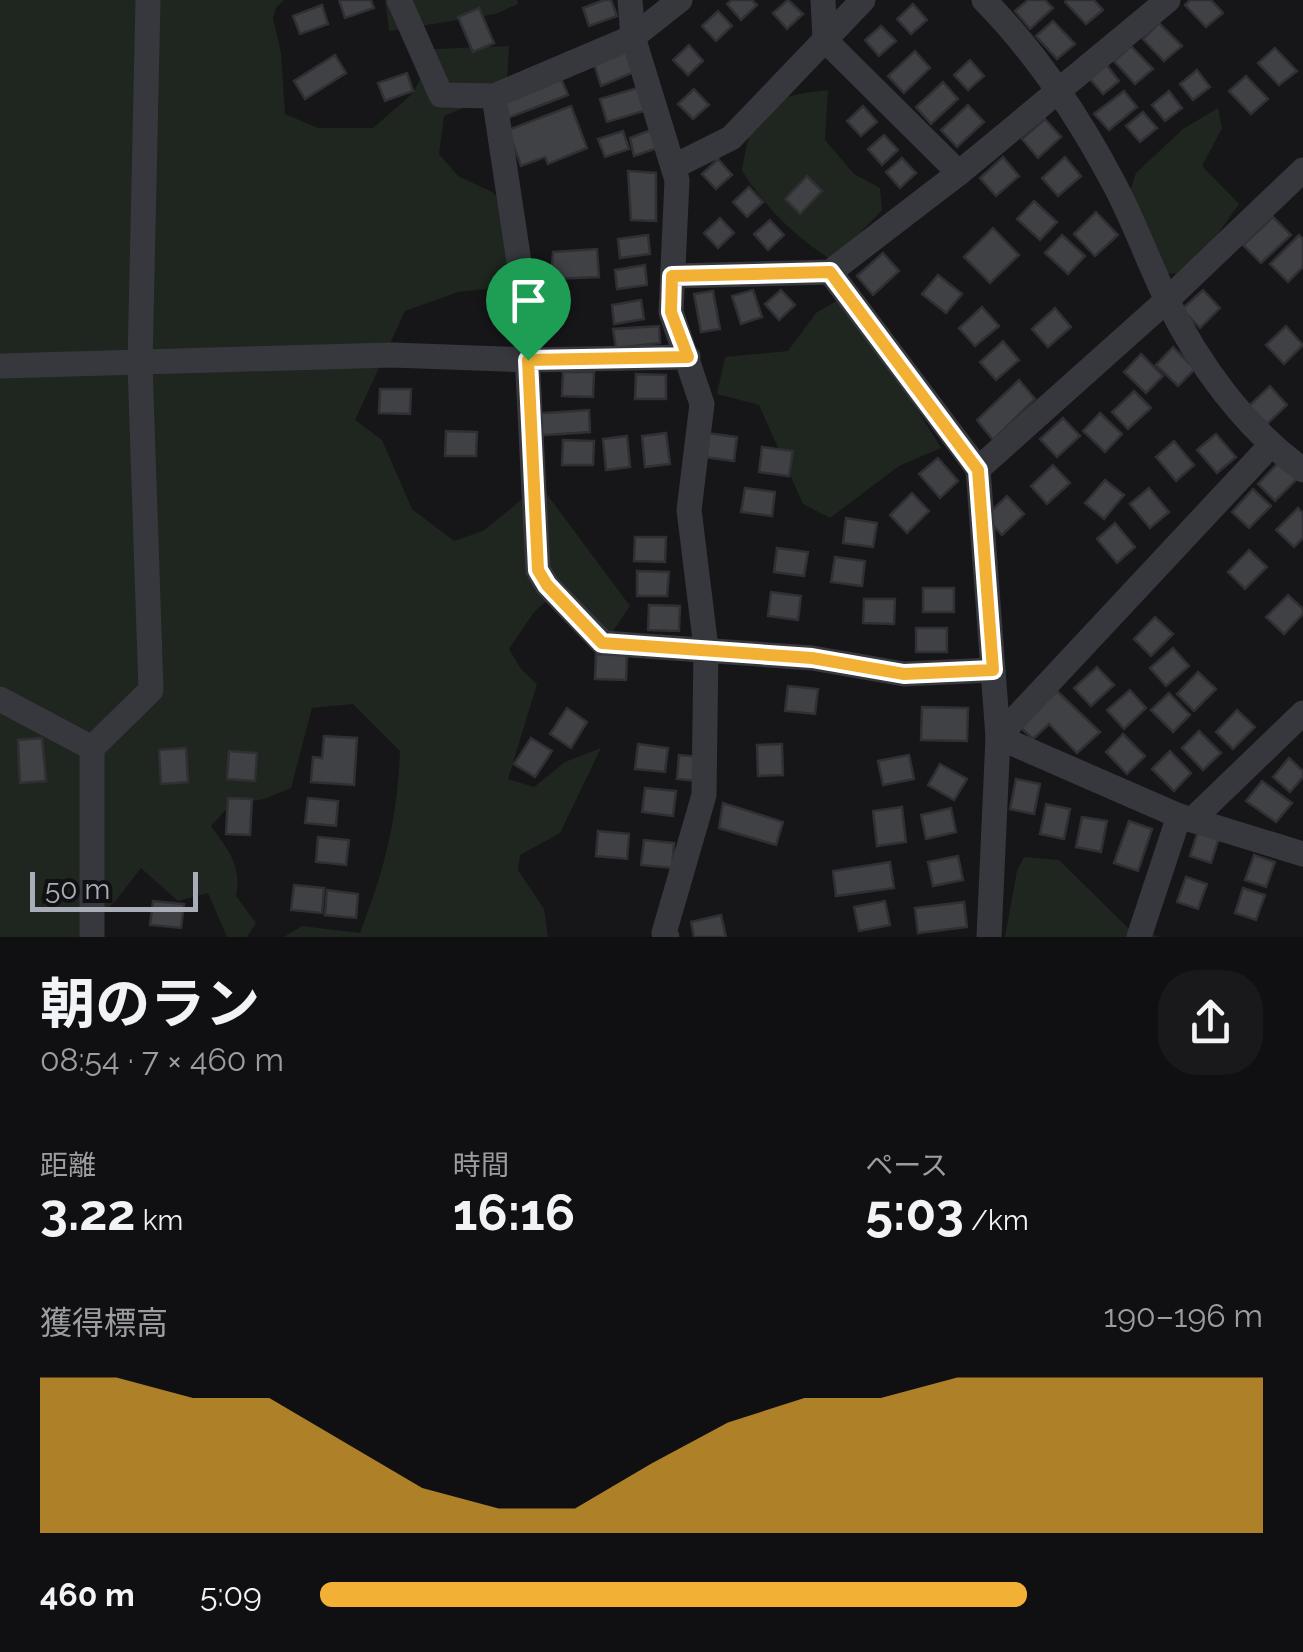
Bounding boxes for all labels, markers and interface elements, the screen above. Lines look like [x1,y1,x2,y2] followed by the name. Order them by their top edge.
[486,258,571,361] pin
[501,273,556,328] icon: arrive
[30,867,198,911] scale bar
[45,873,110,906] text: 50 m
[1158,970,1263,1075] button: share
[40,971,260,1036] text: 朝のラン
[40,1041,284,1078] text: 08:54 · 7 × 460 m
[40,1149,96,1182] text: 距離
[453,1149,509,1182] text: 時間
[865,1149,948,1182] text: ペース
[40,1183,136,1242] text: 3.22
[453,1183,575,1242] text: 16:16
[865,1183,964,1242] text: 5:03
[136,1204,183,1237] text: km
[964,1204,1029,1237] text: /km
[1104,1297,1263,1334] text: 190–196 m
[40,1304,168,1341] text: 獲得標高
[40,1576,135,1613] text: 460 m
[200,1576,262,1613] text: 5:09

